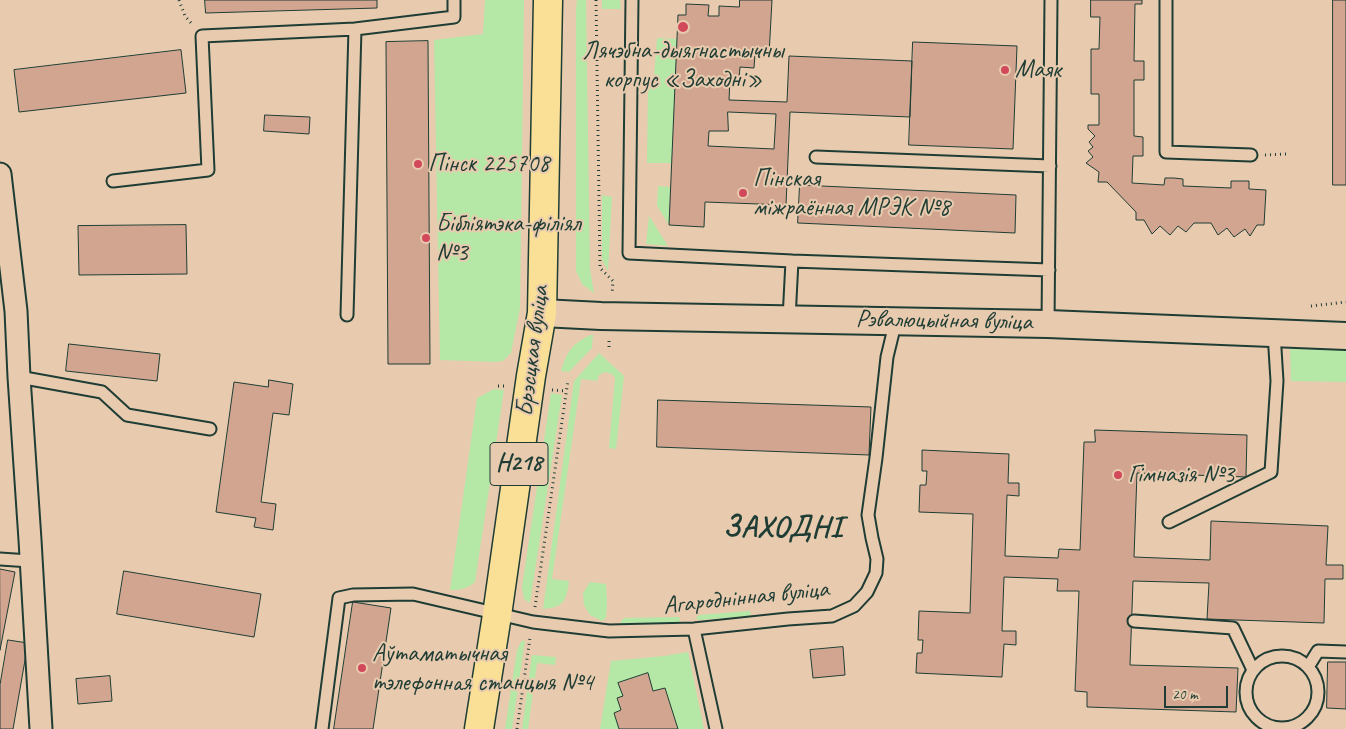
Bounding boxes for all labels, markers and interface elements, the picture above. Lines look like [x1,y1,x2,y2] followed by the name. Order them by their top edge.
[676,20,690,34] marker: Лячэбна-дыягнастычны корпус «Заходні»
[582,36,784,95] place label: Лячэбна-дыягнастычны корпус «Заходні»
[1015,55,1061,85] place label: Маяк
[999,64,1011,76] marker: Маяк
[428,149,550,179] place label: Пінск 225708
[412,158,424,170] marker: Пінск 225708
[753,164,950,223] place label: Пінская міжраённая МРЭК №8
[737,187,749,199] marker: Пінская міжраённая МРЭК №8
[436,209,581,268] place label: Бібліятэка-філіял №3
[420,232,432,244] marker: Бібліятэка-філіял №3
[510,284,556,418] street label: Брэсцкая вуліца
[856,304,1032,338] street label: Рэвалюцыйная вуліца
[490,442,548,486] road number: Н218
[1128,460,1234,490] place label: Гімназія №3
[1112,469,1124,481] marker: Гімназія №3
[719,510,847,546] district label: ЗАХОДНІ
[662,574,830,622] street label: Агароднінная вуліца
[372,639,593,698] place label: Аўтаматычная тэлефонная станцыя №4
[356,662,368,674] marker: Аўтаматычная тэлефонная станцыя №4
[1166,676,1230,708] scale bar
[1172,685,1198,704] text: 20 m

